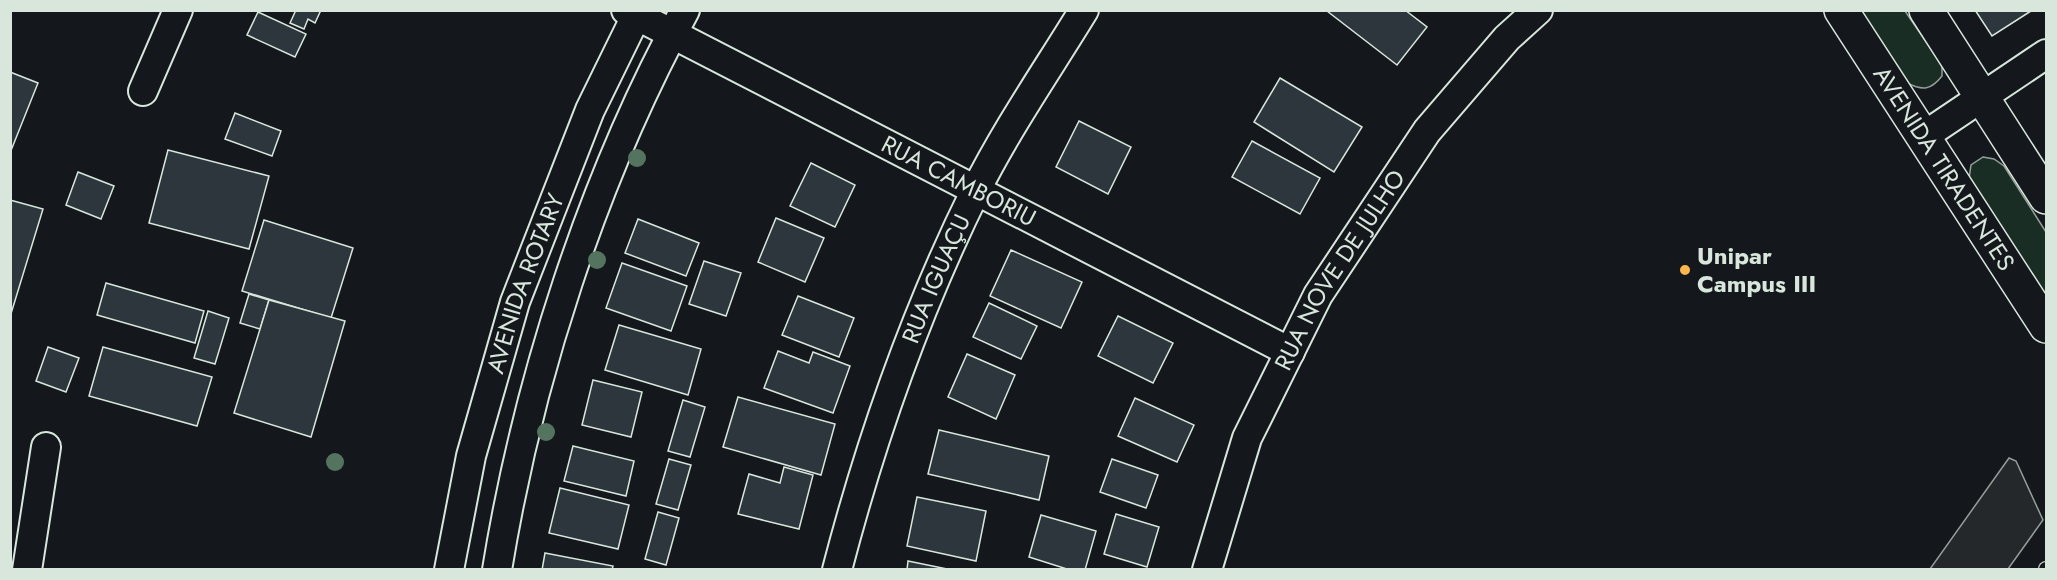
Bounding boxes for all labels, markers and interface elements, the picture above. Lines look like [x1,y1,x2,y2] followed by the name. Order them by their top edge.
[1865,59,2024,278] street label: AVENIDA TIRADENTES
[875,126,1042,235] street label: RUA CAMBORIU
[1265,163,1414,376] street label: RUA NOVE DE JULHO
[477,188,573,378] street label: AVENIDA ROTARY
[893,208,979,348] street label: RUA IGUAÇU
[1697,238,1816,301] place label: Unipar Campus III
[1678,263,1692,277] marker: Unipar Campus III

